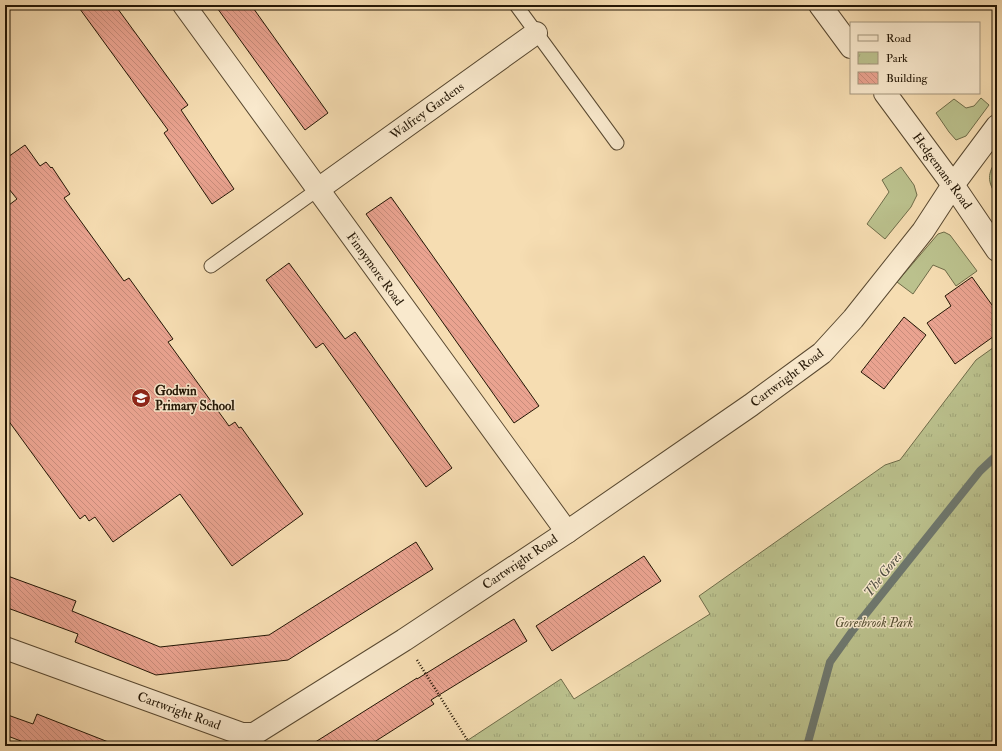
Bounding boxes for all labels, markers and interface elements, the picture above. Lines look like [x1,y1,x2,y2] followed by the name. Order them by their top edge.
[850,22,980,94] legend
[886,31,911,46] text: Road
[886,51,908,66] text: Park
[886,71,929,86] text: Building
[386,78,468,145] street label: Walfrey Gardens
[909,130,975,213] street label: Hedgemans Road
[342,229,407,310] street label: Finnymore Road
[747,345,827,411] street label: Cartwright Road
[155,383,235,415] place label: Godwin Primary School
[130,387,152,409] school or university icon: Godwin Primary School
[479,531,561,593] street label: Cartwright Road
[860,547,907,600] water label: The Gores
[835,615,913,631] park label: Goresbrook Park
[135,689,223,734] street label: Cartwright Road

